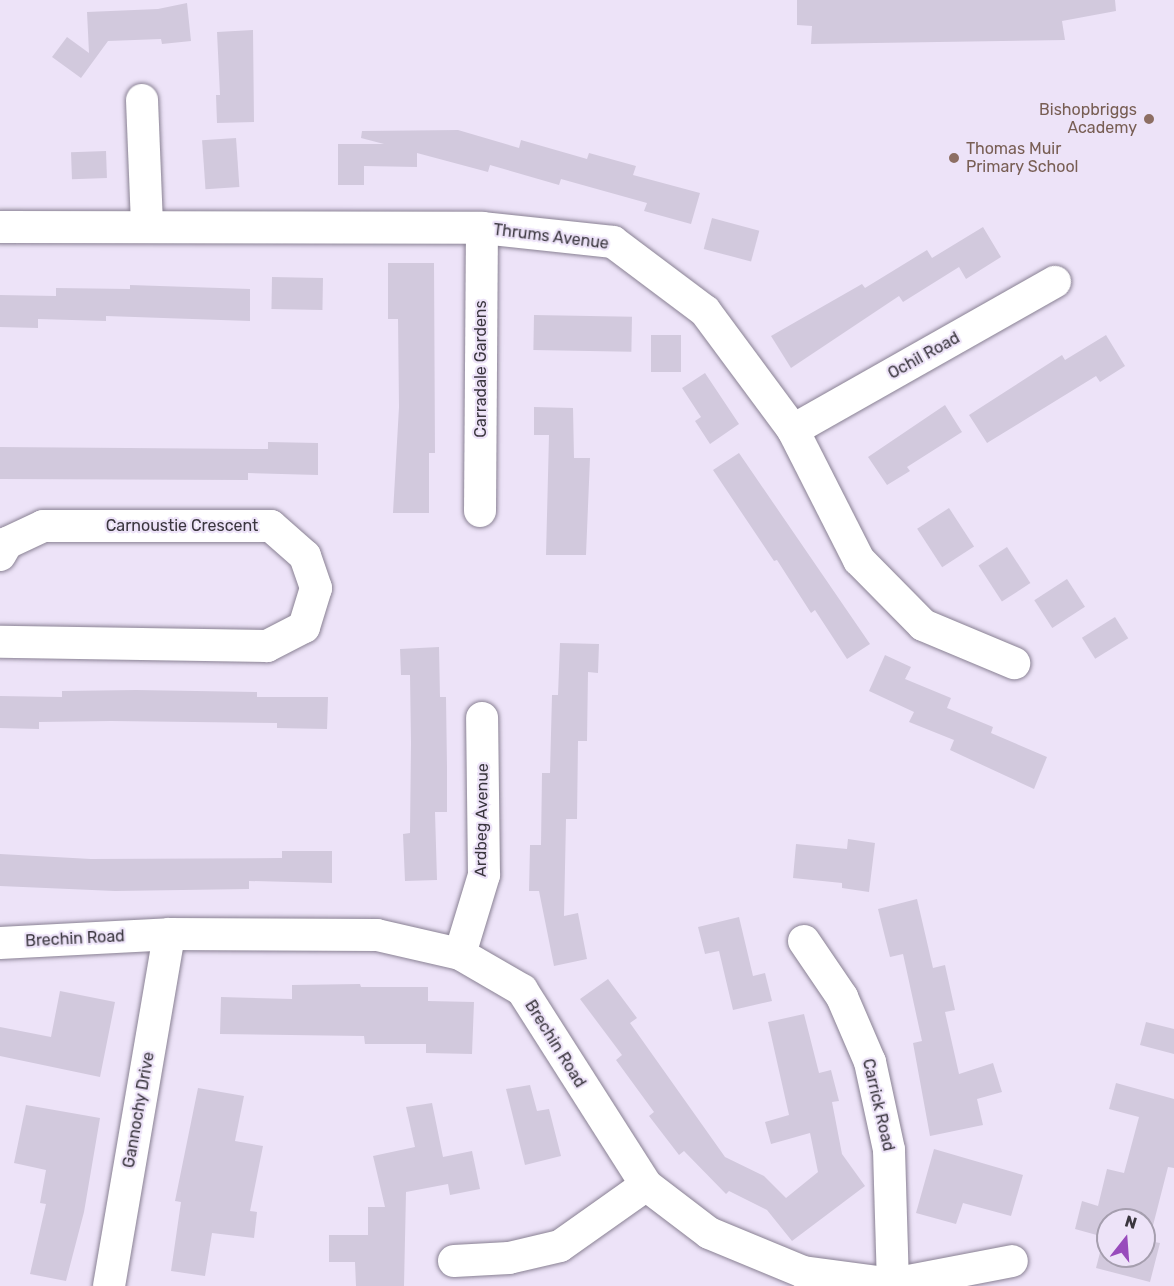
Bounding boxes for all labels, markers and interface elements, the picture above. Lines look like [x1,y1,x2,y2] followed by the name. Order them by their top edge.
[1039,100,1137,138] place label: Bishopbriggs Academy
[1142,112,1156,126] marker: Bishopbriggs Academy
[966,139,1079,177] place label: Thomas Muir Primary School
[947,151,961,165] marker: Thomas Muir Primary School
[492,220,610,254] street label: Thrums Avenue
[471,300,491,438] street label: Carradale Gardens
[885,328,963,384] street label: Ochil Road
[106,516,258,536] street label: Carnoustie Crescent
[471,763,493,877] street label: Ardbeg Avenue
[25,927,125,951] street label: Brechin Road
[520,997,590,1091] street label: Brechin Road
[119,1050,159,1170] street label: Gannochy Drive
[858,1057,898,1153] street label: Carrick Road
[1096,1208,1156,1268] north arrow
[1123,1211,1139,1233] text: N

